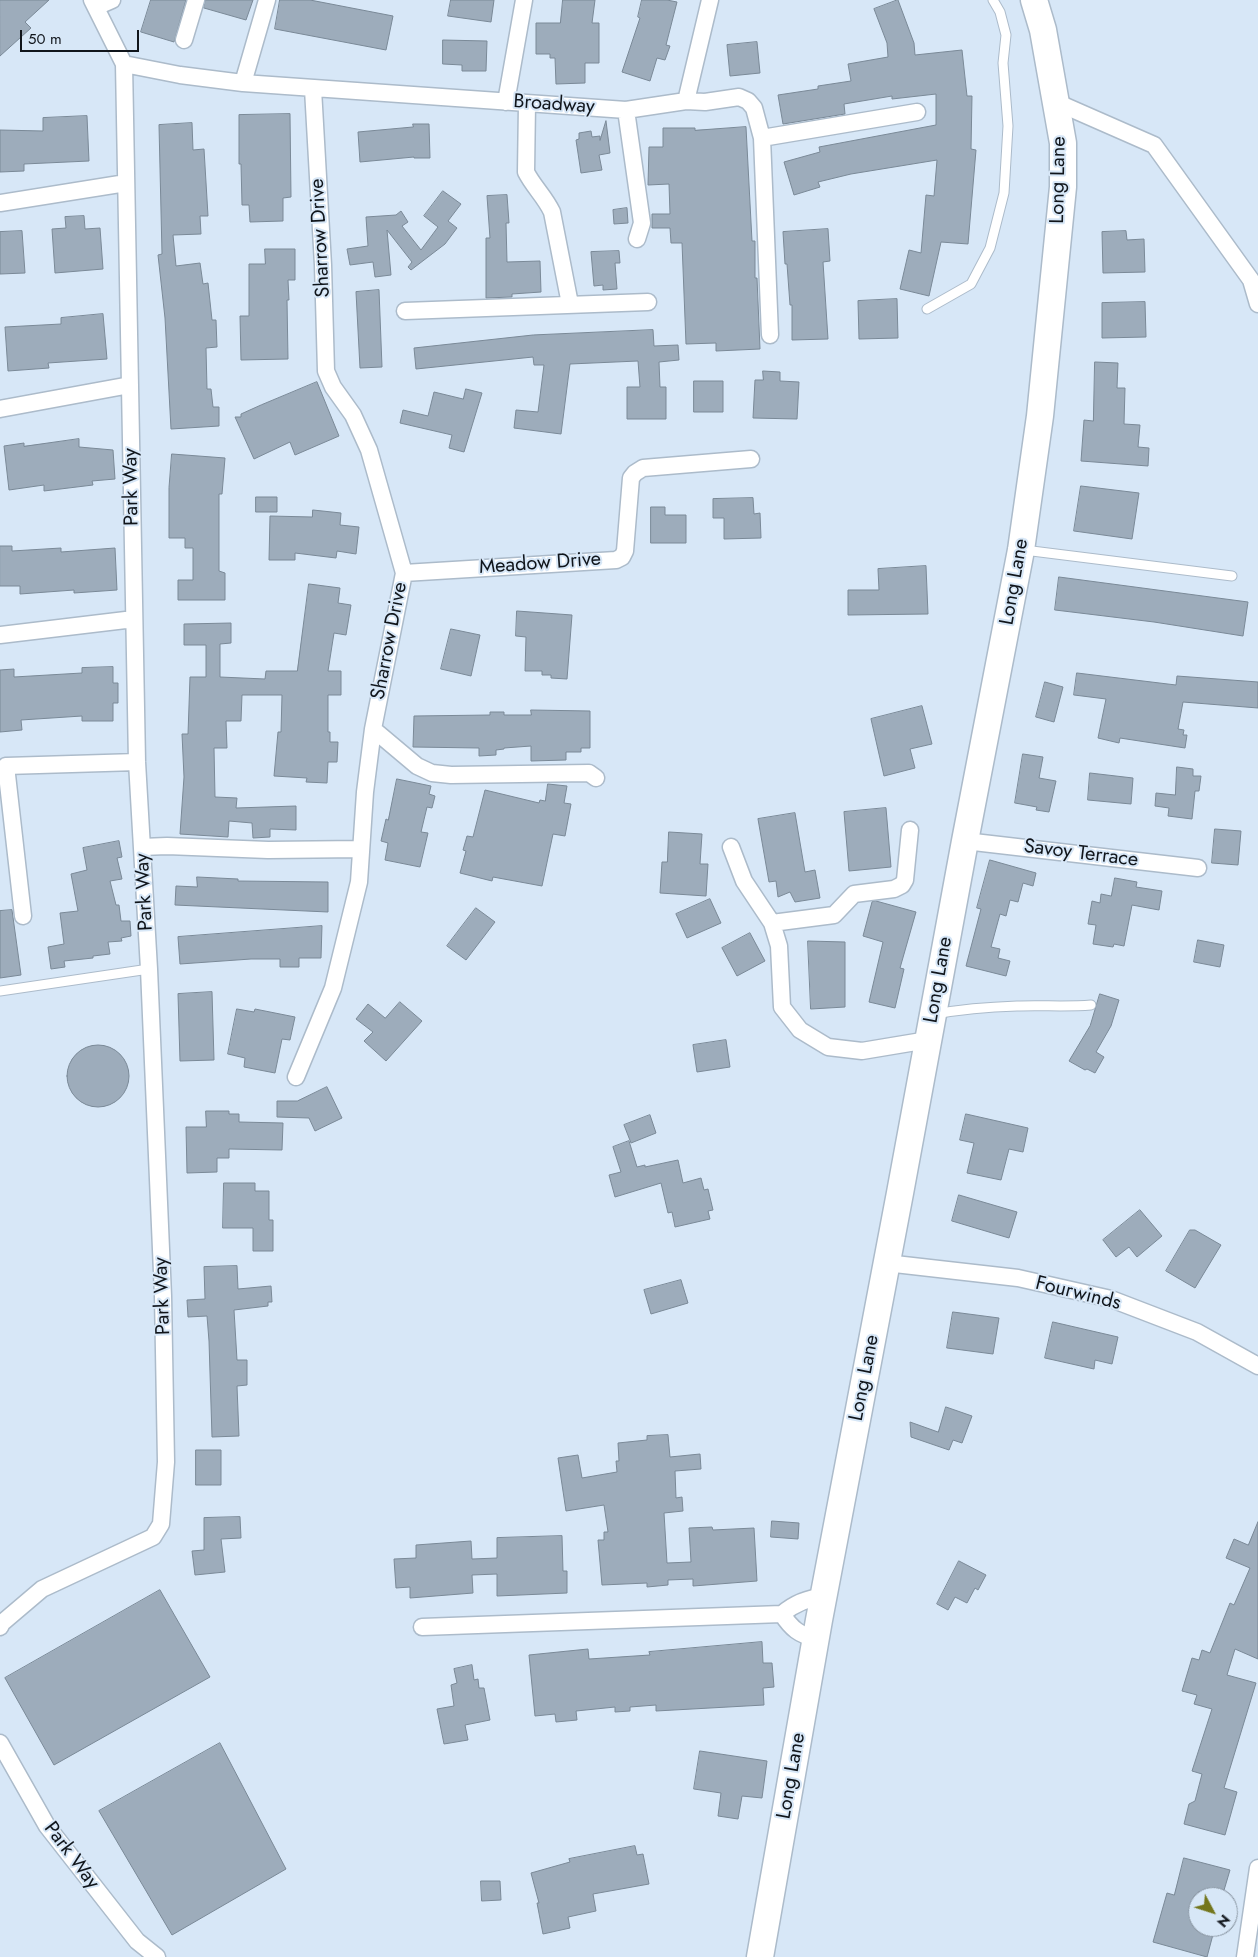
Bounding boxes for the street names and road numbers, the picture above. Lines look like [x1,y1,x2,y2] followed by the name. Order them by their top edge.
[512,90,596,120] street label: Broadway
[1046,136,1072,224] street label: Long Lane
[306,178,336,298] street label: Sharrow Drive
[119,448,145,526] street label: Park Way
[996,537,1034,627] street label: Long Lane
[478,548,602,580] street label: Meadow Drive
[367,580,413,702] street label: Sharrow Drive
[1022,835,1140,873] street label: Savoy Terrace
[131,853,159,931] street label: Park Way
[920,935,958,1025] street label: Long Lane
[150,1257,176,1335] street label: Park Way
[1033,1272,1123,1316] street label: Fourwinds
[845,1333,885,1423] street label: Long Lane
[773,1731,811,1821] street label: Long Lane
[38,1818,104,1894] street label: Park Way

